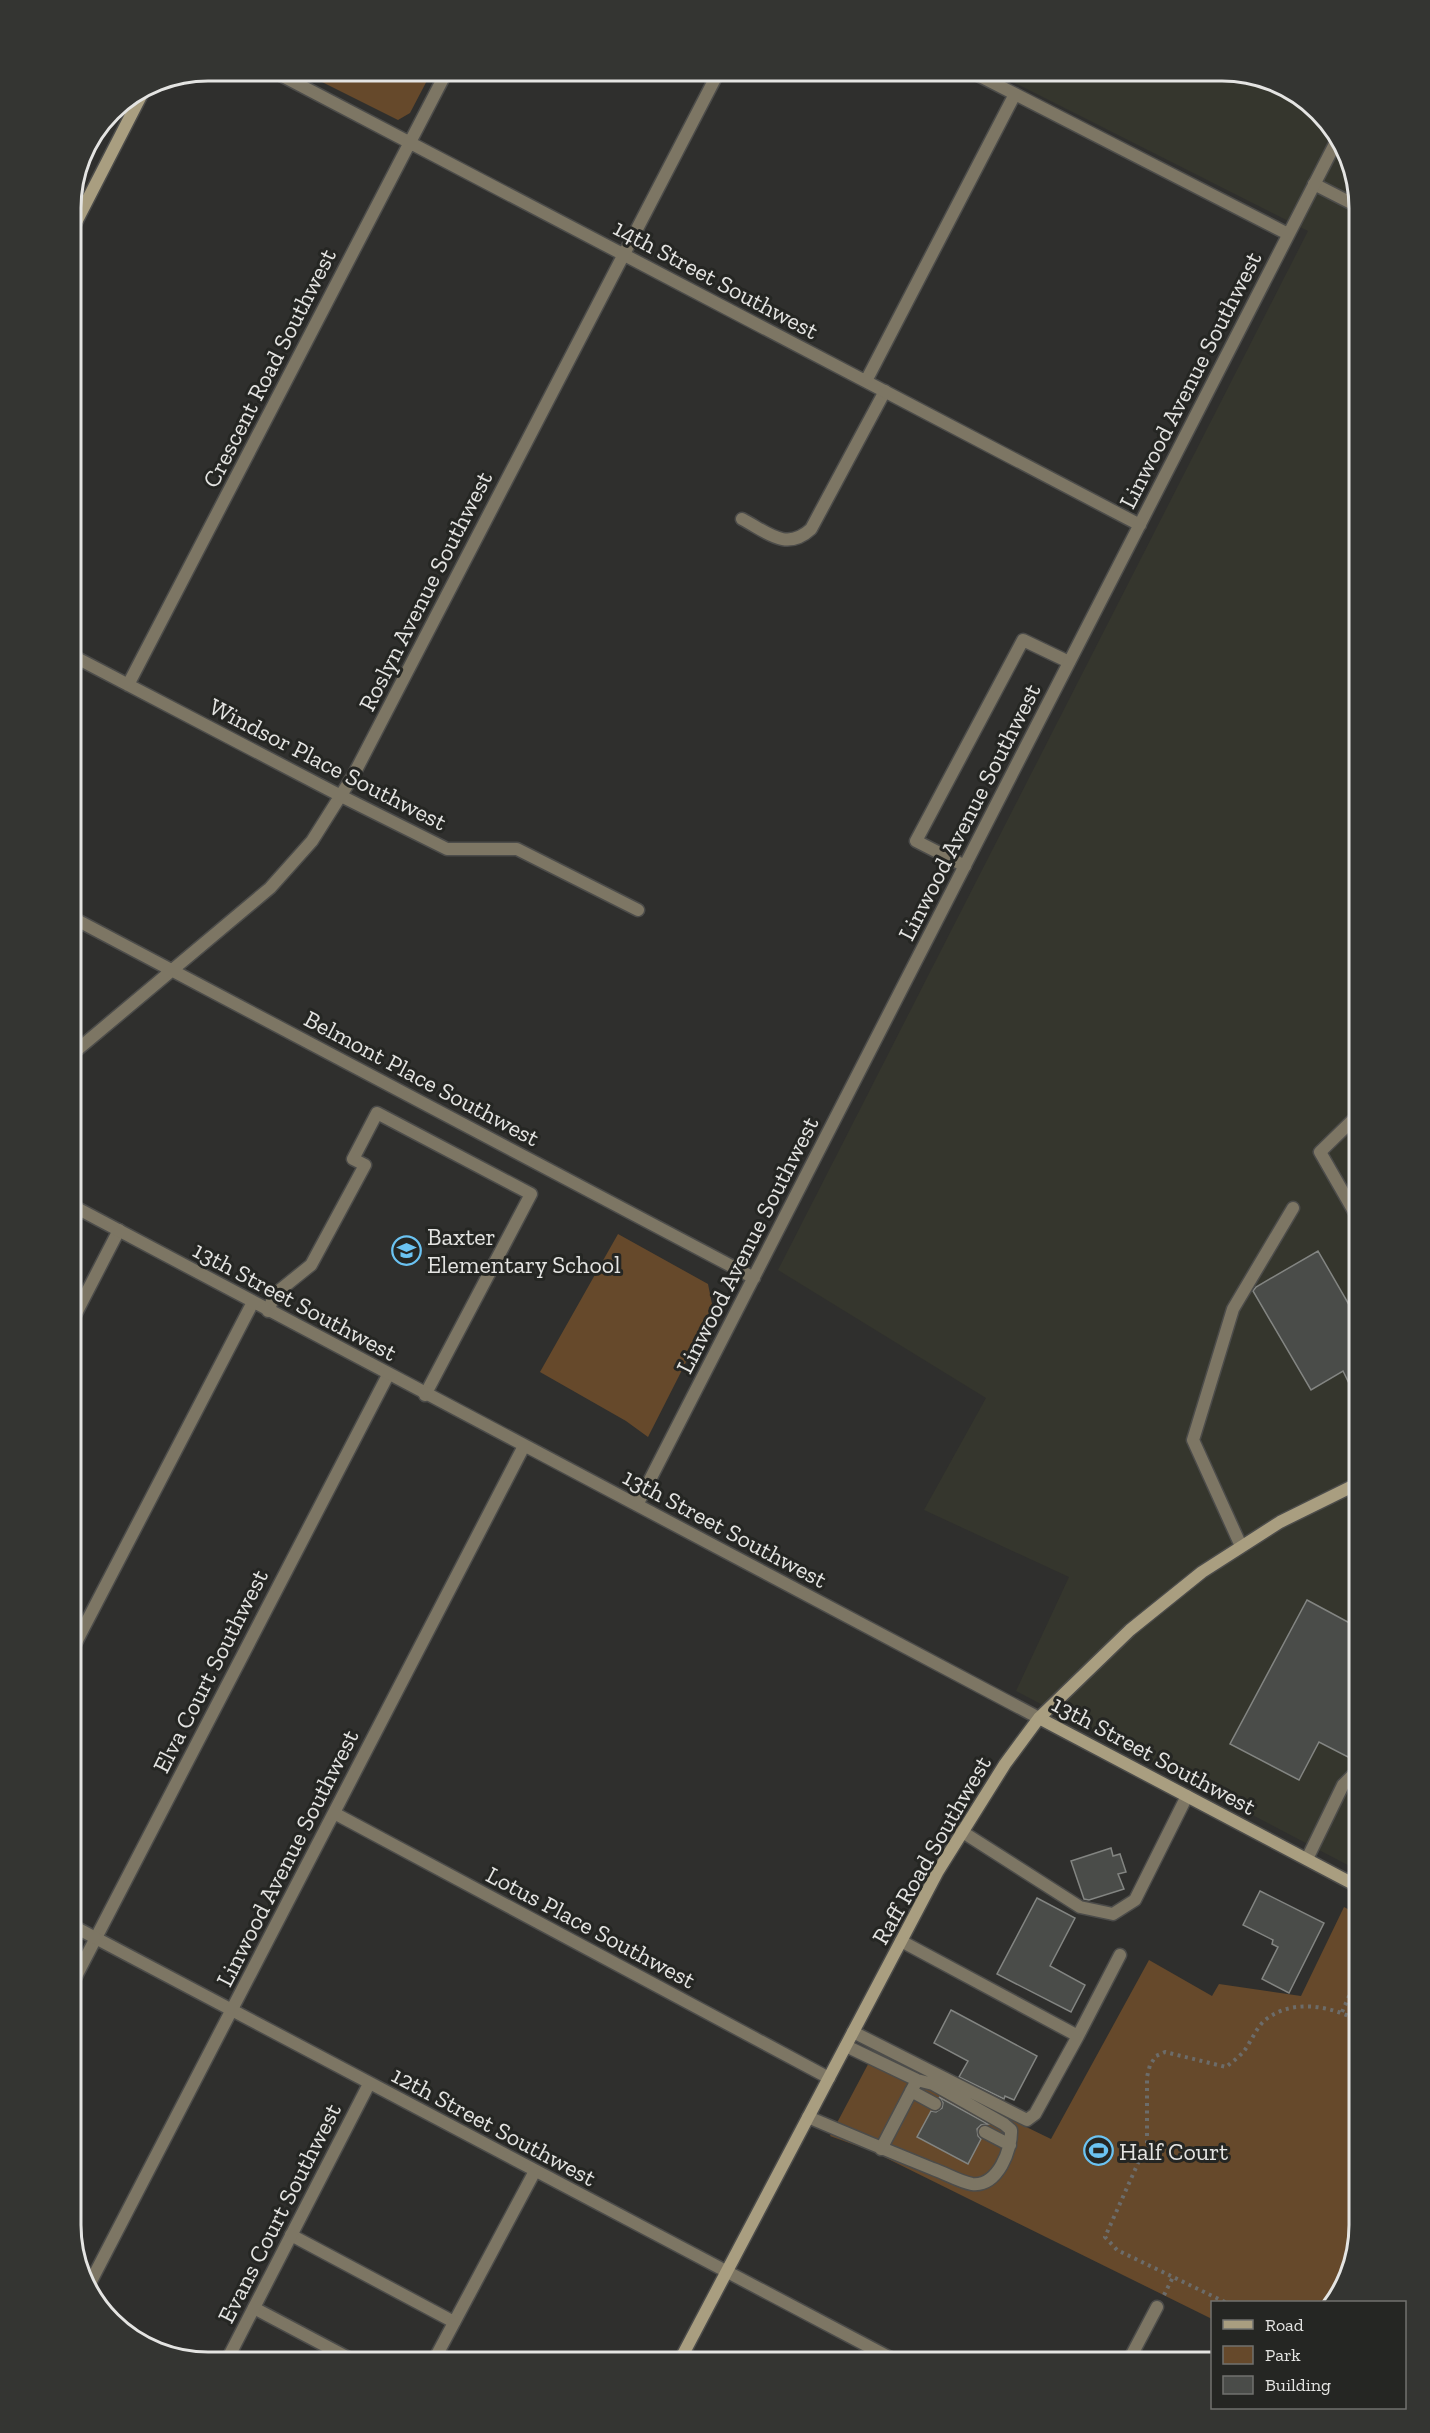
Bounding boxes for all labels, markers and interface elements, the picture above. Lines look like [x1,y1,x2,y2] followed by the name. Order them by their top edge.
[609,213,823,345] street label: 14th Street Southwest
[196,244,342,492] street label: Crescent Road Southwest
[1113,247,1268,513] street label: Linwood Avenue Southwest
[352,466,498,716] street label: Roslyn Avenue Southwest
[892,679,1047,945] street label: Linwood Avenue Southwest
[204,692,452,837] street label: Windsor Place Southwest
[299,1004,545,1152] street label: Belmont Place Southwest
[670,1112,825,1378] street label: Linwood Avenue Southwest
[427,1222,621,1279] place label: Baxter Elementary School
[390,1234,422,1266] school or university icon: Baxter Elementary School
[188,1235,402,1367] street label: 13th Street Southwest
[618,1462,832,1594] street label: 13th Street Southwest
[146,1564,274,1778] street label: Elva Court Southwest
[1047,1689,1261,1821] street label: 13th Street Southwest
[210,1725,365,1991] street label: Linwood Avenue Southwest
[865,1750,997,1949] street label: Raff Road Southwest
[482,1860,701,1994] street label: Lotus Place Southwest
[387,2060,601,2192] street label: 12th Street Southwest
[211,2098,347,2328] street label: Evans Court Southwest
[1082,2135,1114,2167] sports icon: Half Court
[1119,2137,1228,2166] place label: Half Court
[1211,2301,1406,2409] legend
[1265,2314,1304,2336] text: Road
[1265,2344,1301,2366] text: Park
[1265,2374,1331,2396] text: Building

